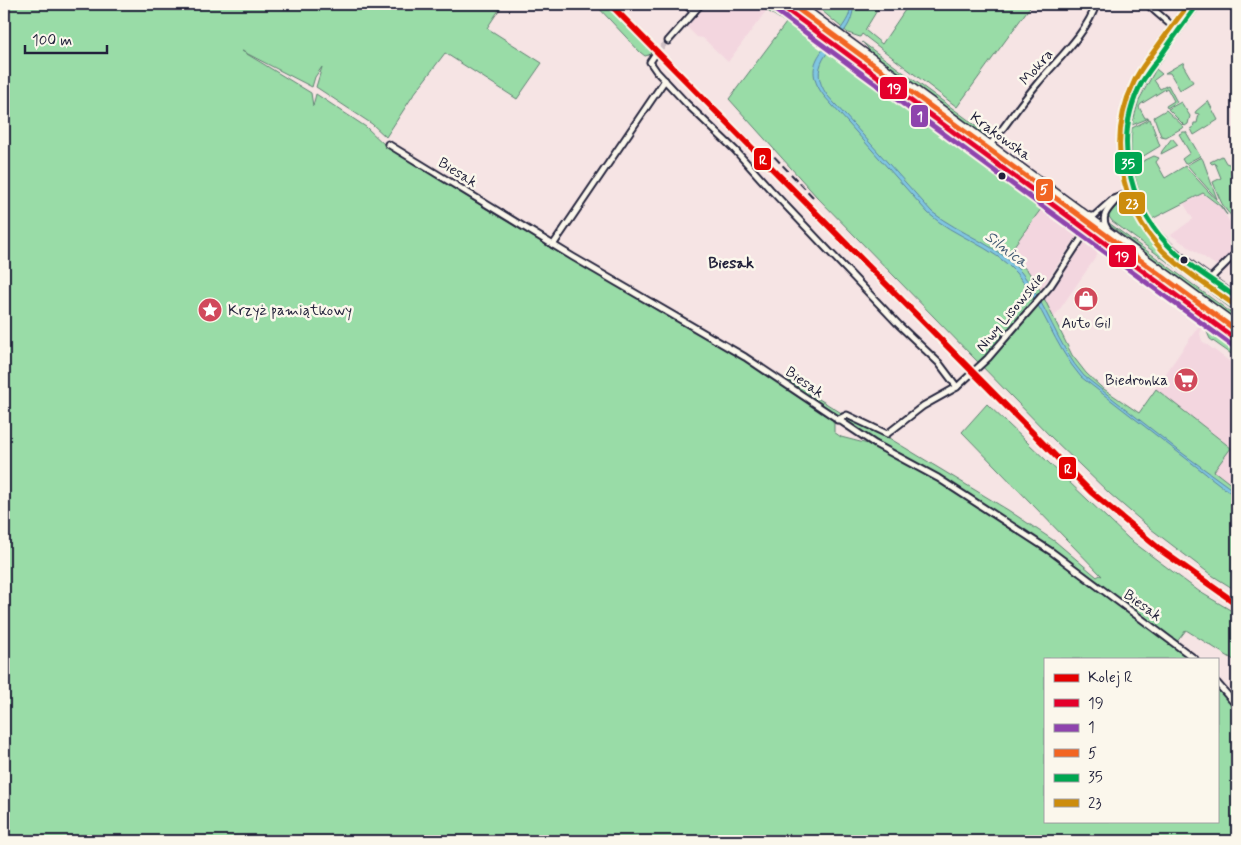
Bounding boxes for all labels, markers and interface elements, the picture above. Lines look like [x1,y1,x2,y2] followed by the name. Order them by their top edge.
[25,22,108,54] scale bar
[32,31,72,51] text: 100 m
[1015,45,1058,90] street label: Mokra
[879,76,908,100] line badge: 19
[887,80,901,98] text: 19
[910,104,929,128] line badge: 1
[917,108,923,126] text: 1
[966,108,1036,166] street label: Krakowska
[753,147,772,171] line badge: R
[759,151,767,169] text: R
[1114,151,1143,175] line badge: 35
[434,153,481,193] street label: Biesak
[1121,155,1135,173] text: 35
[997,171,1007,181] unlabelled marker
[1035,178,1054,202] line badge: 5
[1040,181,1049,199] text: 5
[1118,191,1146,215] line badge: 23
[1126,195,1138,213] text: 23
[980,226,1033,273] water label: Silnica
[1108,244,1137,268] line badge: 19
[1115,248,1129,266] text: 19
[708,253,754,274] district label: Biesak
[1179,255,1189,265] unlabelled marker
[972,269,1050,356] street label: Niwy Lisowskie
[1073,286,1099,312] shop icon: Auto Gil
[197,297,223,323] place icon: Krzyż pamiątkowy
[228,301,352,321] place label: Krzyż pamiątkowy
[1061,314,1111,334] place label: Auto Gil
[781,362,828,403] street label: Biesak
[1173,367,1199,393] supermarket icon: Biedronka
[1105,371,1168,391] place label: Biedronka
[1058,456,1077,480] line badge: R
[1064,460,1072,478] text: R
[1119,585,1166,626] street label: Biesak
[1044,658,1218,822] legend
[1088,668,1133,688] text: Kolej R
[1088,694,1104,714] text: 19
[1088,718,1095,738] text: 1
[1088,744,1097,764] text: 5
[1088,768,1103,788] text: 35
[1088,794,1102,814] text: 23

